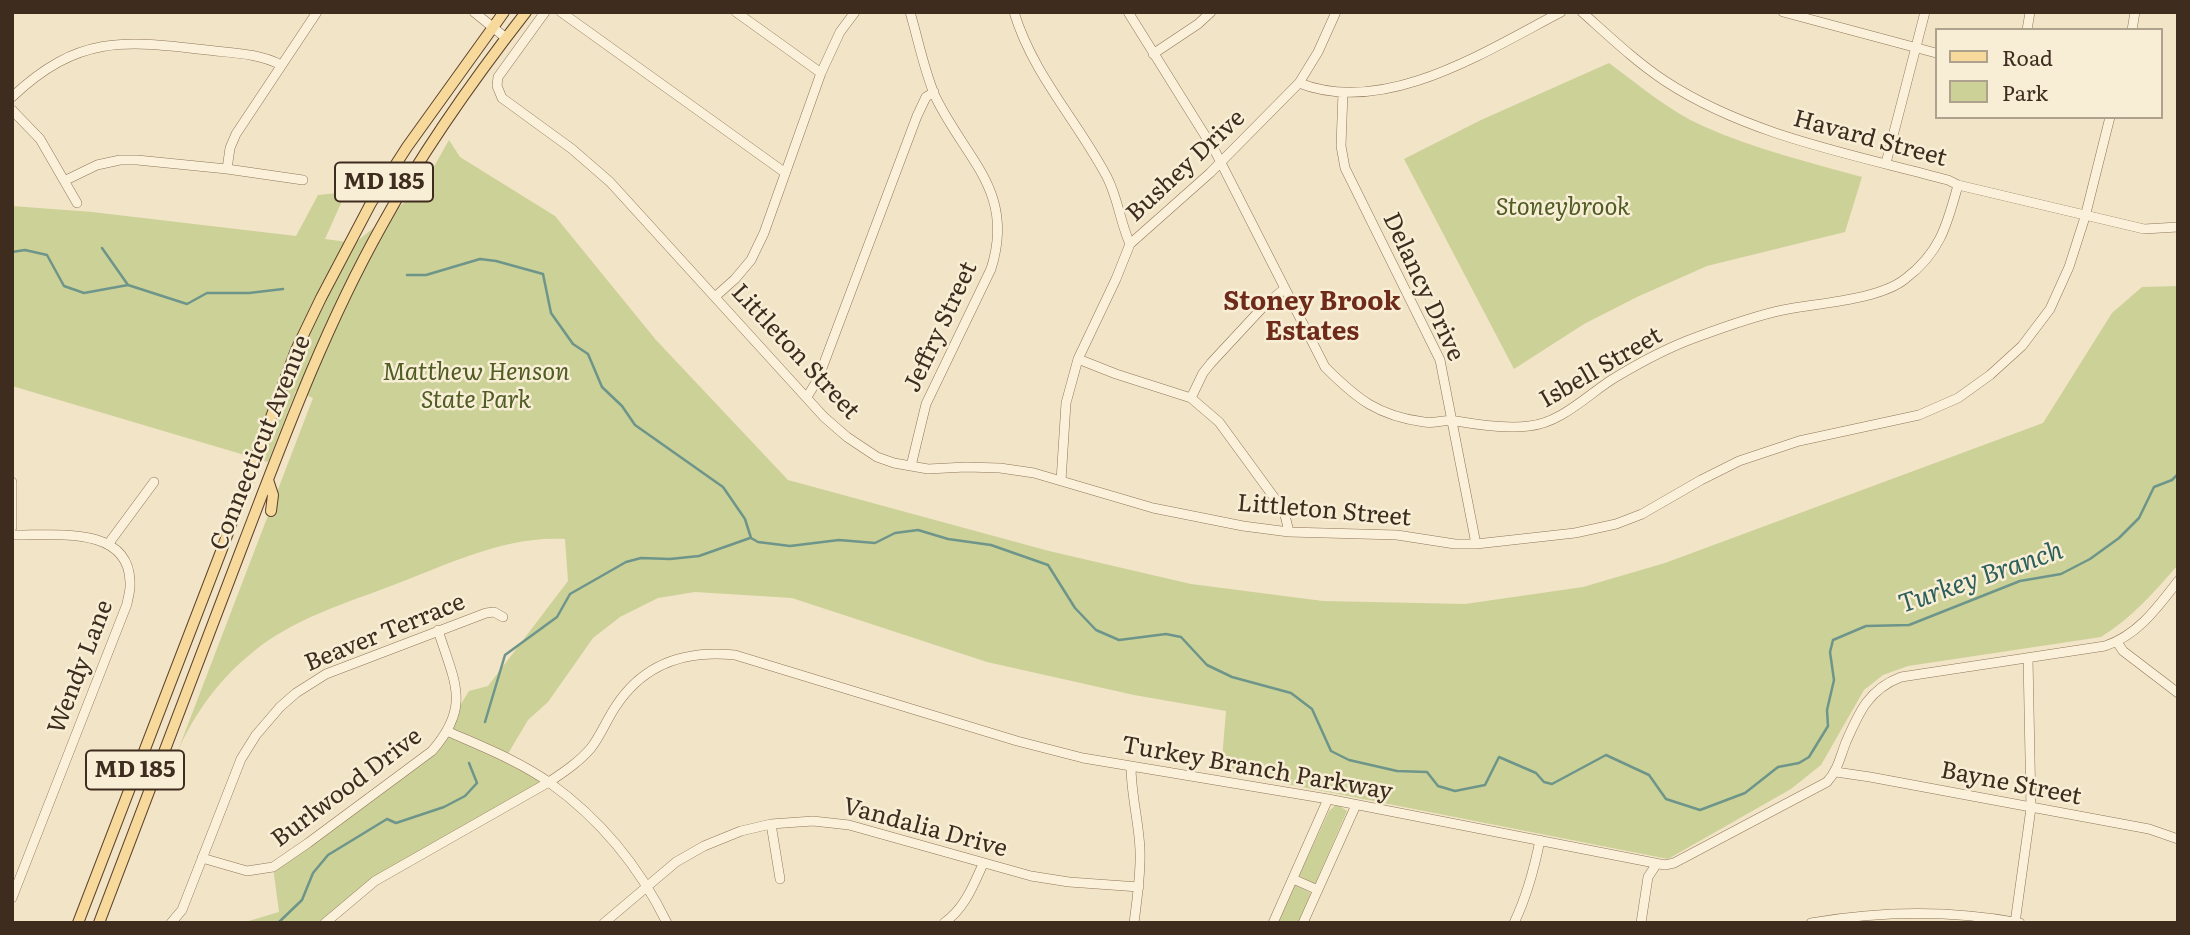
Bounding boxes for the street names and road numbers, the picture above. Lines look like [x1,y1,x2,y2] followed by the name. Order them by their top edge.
[1121,104,1251,228] street label: Bushey Drive
[1790,105,1950,173] street label: Havard Street
[335,162,433,202] road number: MD 185
[1376,208,1470,366] street label: Delancy Drive
[898,257,984,397] street label: Jeffry Street
[725,278,865,426] street label: Littleton Street
[1535,321,1667,415] street label: Isbell Street
[205,331,317,555] street label: Connecticut Avenue
[1236,489,1412,533] street label: Littleton Street
[301,588,469,678] street label: Beaver Terrace
[42,596,120,738] street label: Wendy Lane
[266,722,428,854] street label: Burlwood Drive
[1119,731,1395,807] street label: Turkey Branch Parkway
[86,750,184,790] road number: MD 185
[1938,756,2084,812] street label: Bayne Street
[840,792,1010,864] street label: Vandalia Drive

